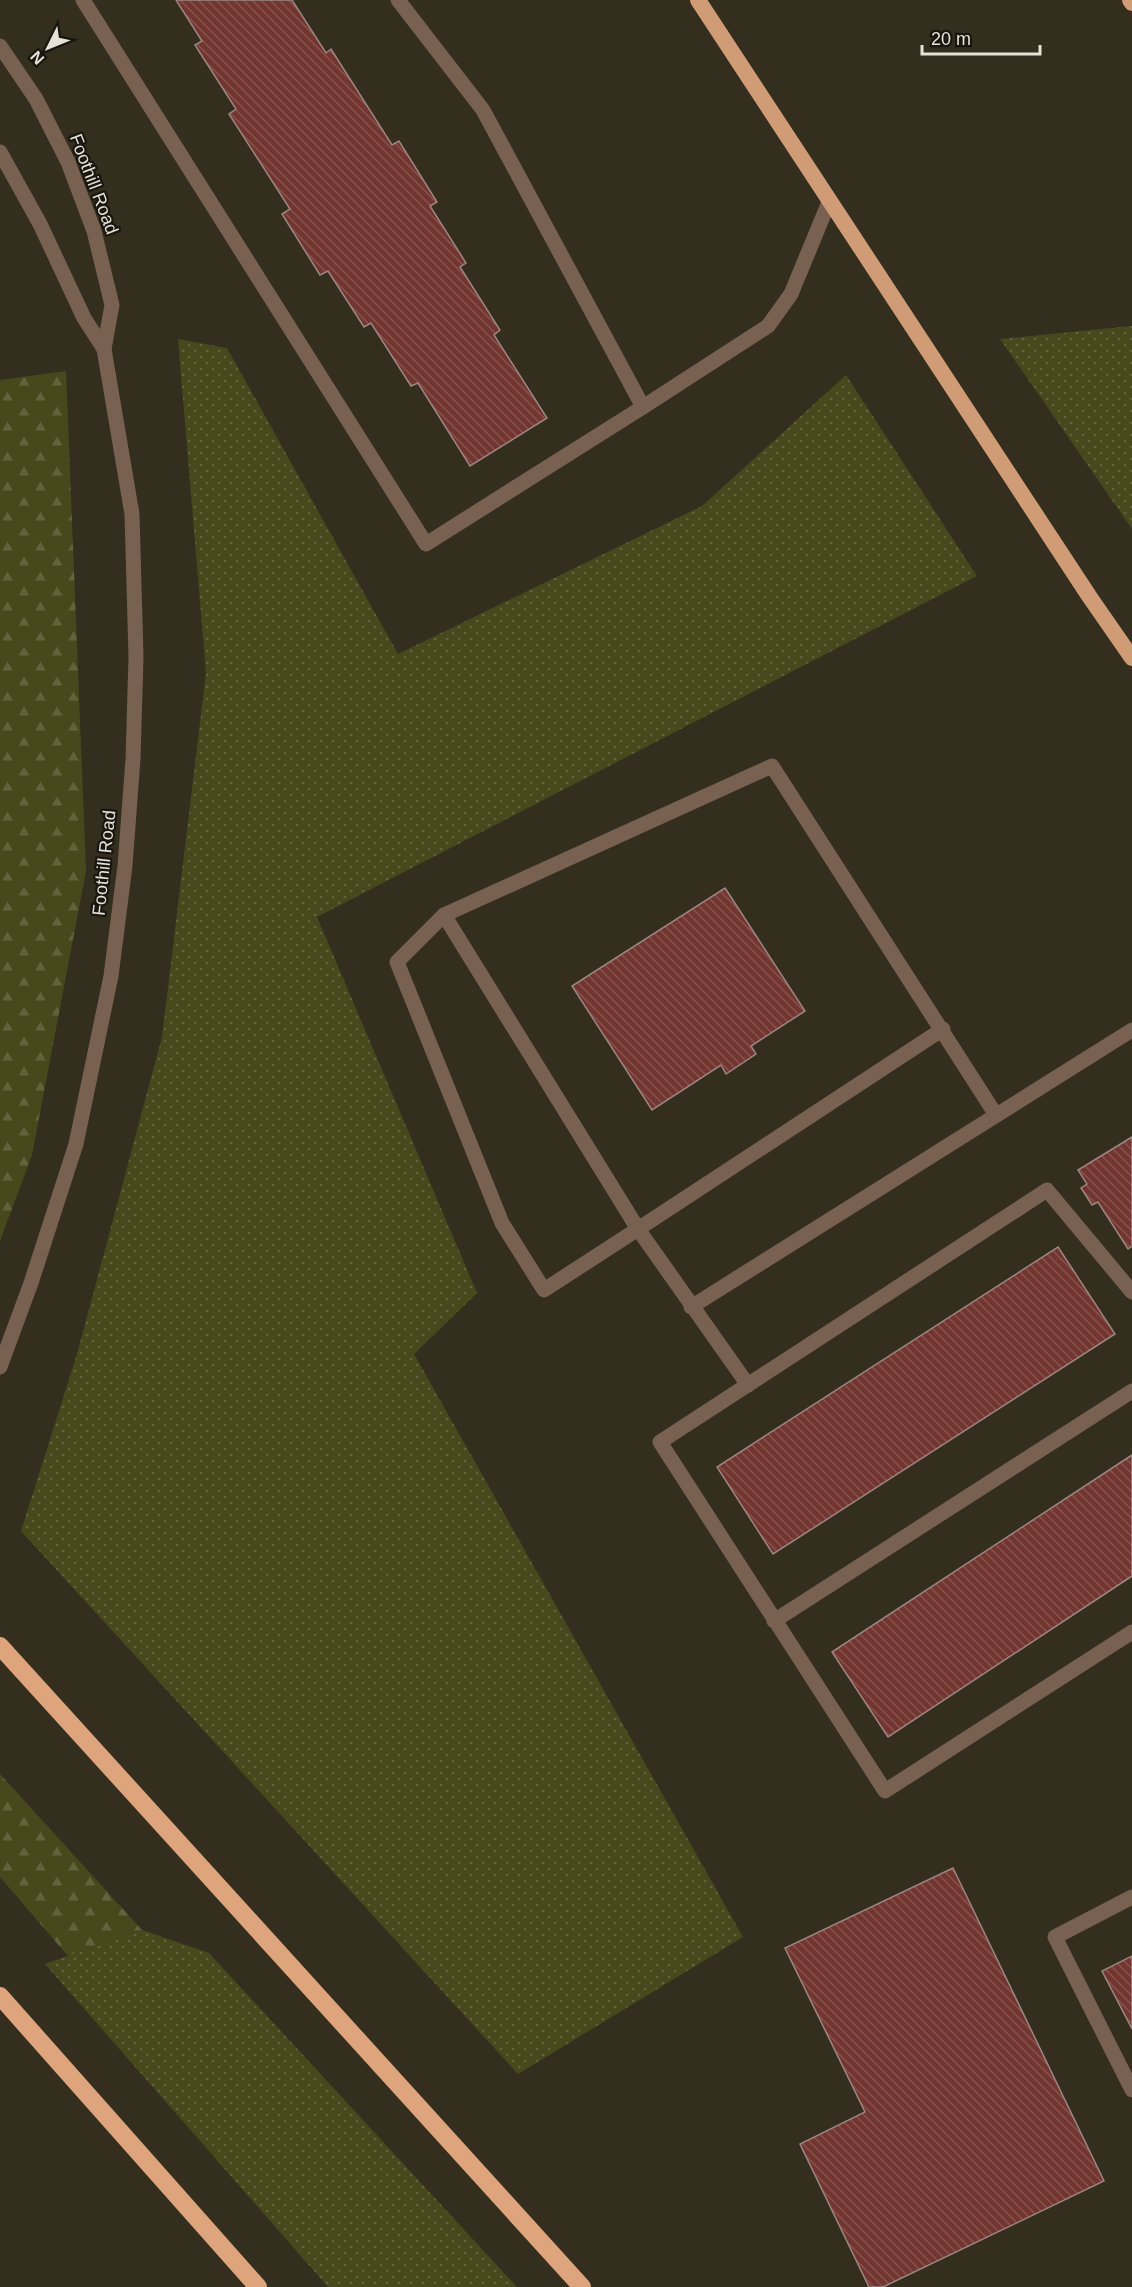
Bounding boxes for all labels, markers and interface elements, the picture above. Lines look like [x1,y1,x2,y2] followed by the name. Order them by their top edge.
[18,18,78,78] north arrow
[922,18,1040,56] scale bar
[931,29,971,49] text: 20 m
[27,48,48,68] text: N
[66,131,122,237] street label: Foothill Road
[89,809,119,917] street label: Foothill Road

